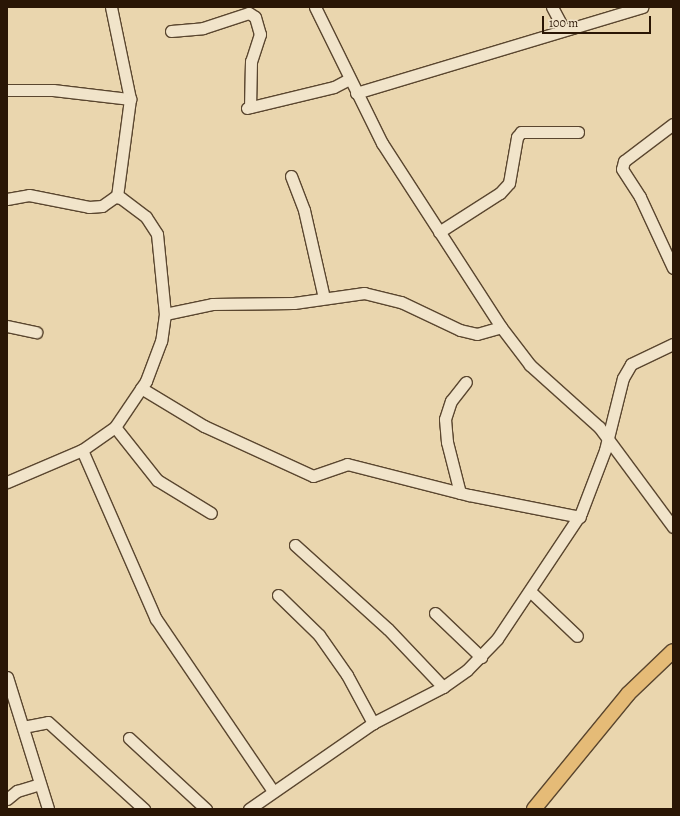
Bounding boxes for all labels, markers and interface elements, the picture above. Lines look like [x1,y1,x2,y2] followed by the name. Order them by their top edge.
[544,8,653,34] scale bar
[549,15,578,31] text: 100 m

